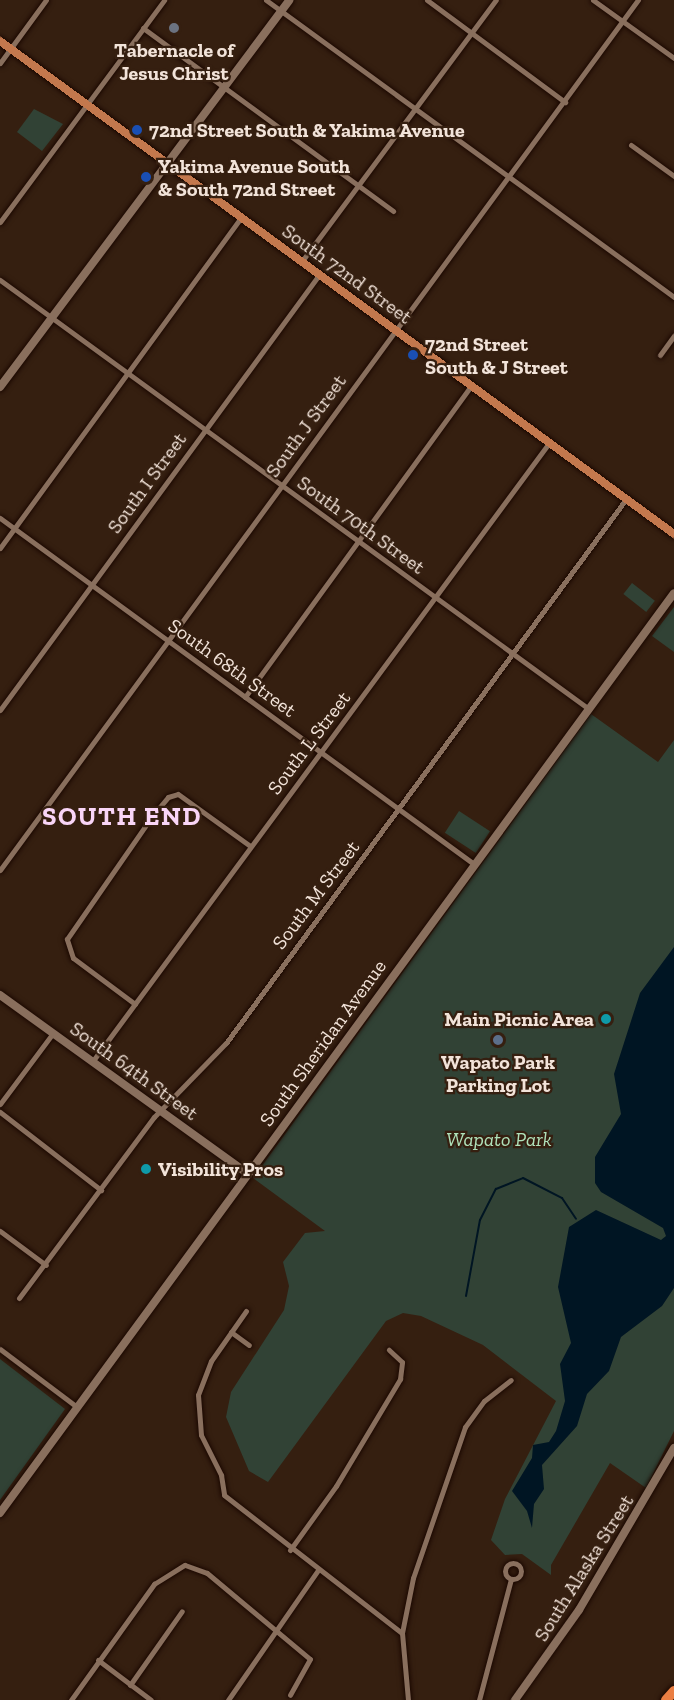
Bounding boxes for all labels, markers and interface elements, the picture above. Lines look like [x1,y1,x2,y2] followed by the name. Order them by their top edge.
[167,21,181,35] marker: Tabernacle of Jesus Christ
[114,38,234,85] place label: Tabernacle of Jesus Christ
[149,118,466,142] place label: 72nd Street South & Yakima Avenue
[130,123,144,137] marker: 72nd Street South & Yakima Avenue
[158,154,351,201] place label: Yakima Avenue South & South 72nd Street
[139,170,153,184] marker: Yakima Avenue South & South 72nd Street
[277,219,417,329] street label: South 72nd Street
[425,332,568,379] place label: 72nd Street South & J Street
[406,348,420,362] marker: 72nd Street South & J Street
[261,370,351,482] street label: South J Street
[102,428,192,538] street label: South I Street
[292,471,430,579] street label: South 70th Street
[163,613,301,723] street label: South 68th Street
[262,686,356,800] street label: South L Street
[42,801,202,833] district label: SOUTH END
[267,836,365,954] street label: South M Street
[254,955,392,1131] street label: South Sheridan Avenue
[444,1007,594,1031] place label: Main Picnic Area
[599,1012,613,1026] marker: Main Picnic Area
[65,1016,203,1126] street label: South 64th Street
[491,1033,505,1047] marker: Wapato Park Parking Lot
[441,1050,555,1097] place label: Wapato Park Parking Lot
[446,1127,552,1151] park label: Wapato Park
[158,1157,284,1181] place label: Visibility Pros
[139,1162,153,1176] marker: Visibility Pros
[529,1490,639,1646] street label: South Alaska Street

